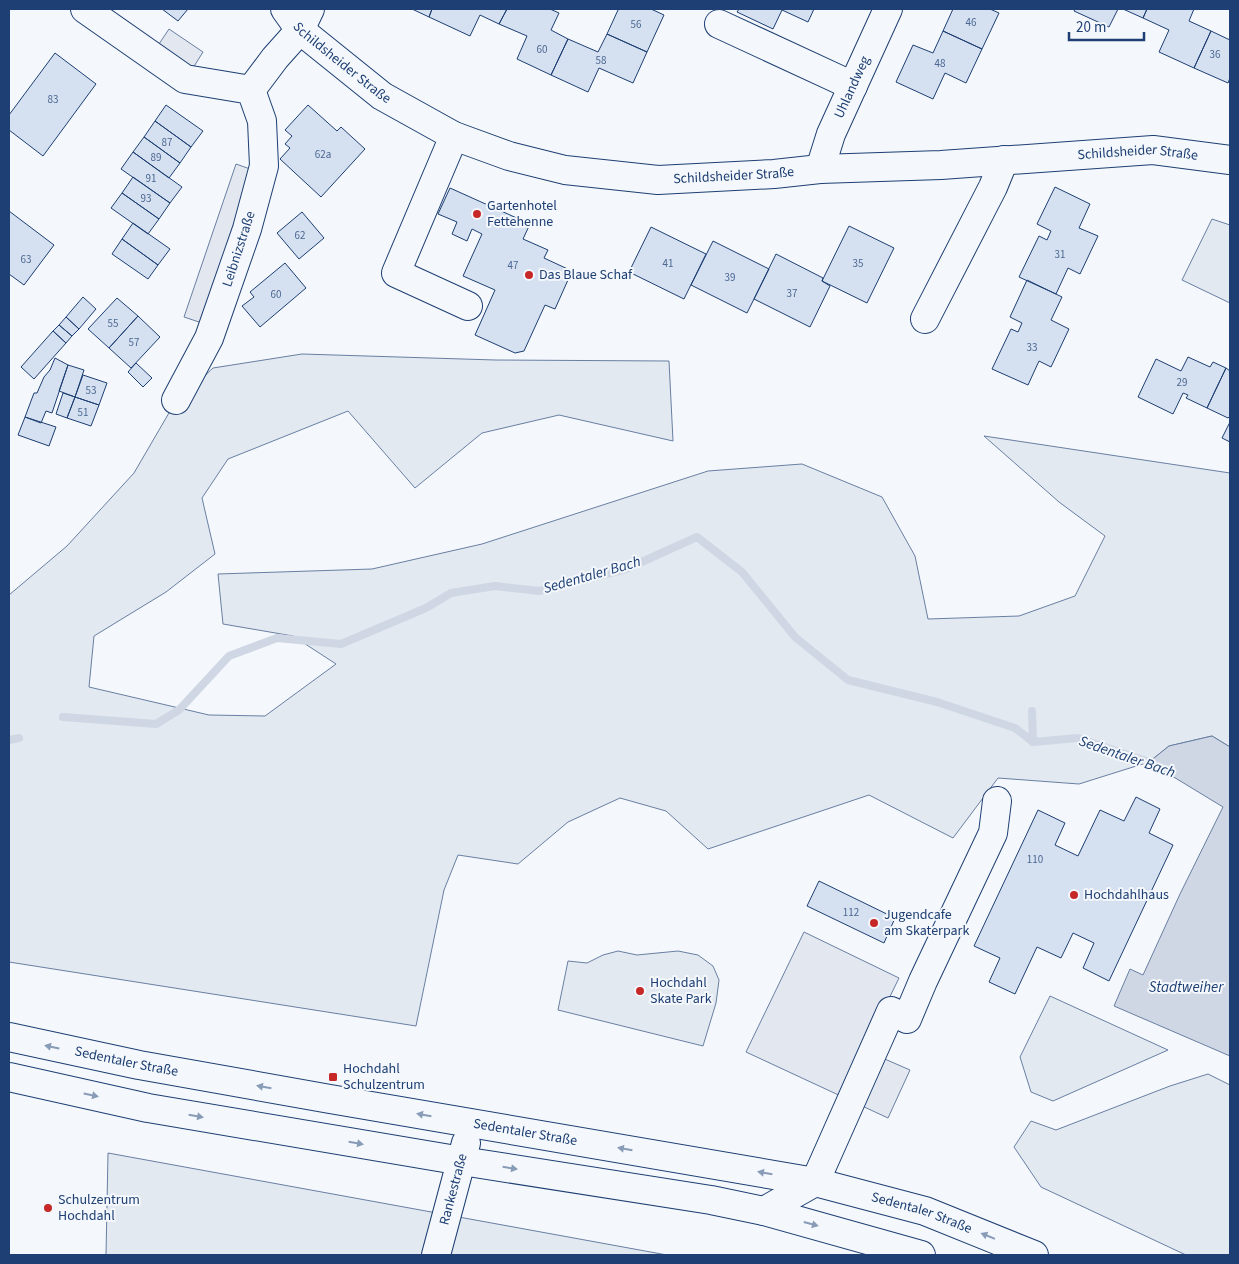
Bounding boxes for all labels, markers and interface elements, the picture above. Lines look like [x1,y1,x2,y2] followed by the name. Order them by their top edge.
[1069,10,1144,42] scale bar
[966,15,977,30] house number: 46
[631,17,642,32] house number: 56
[1076,17,1106,38] text: 20 m
[288,18,394,109] street label: Schildsheider Straße
[537,42,547,57] house number: 60
[1210,47,1221,62] house number: 36
[596,53,607,68] house number: 58
[829,53,875,122] street label: Uhlandweg
[935,56,946,71] house number: 48
[48,92,58,107] house number: 83
[162,135,172,150] house number: 87
[1077,140,1199,166] street label: Schildsheider Straße
[315,147,331,162] house number: 62a
[151,150,161,165] house number: 89
[673,162,795,189] street label: Schildsheider Straße
[146,171,156,186] house number: 91
[141,191,151,206] house number: 93
[487,196,557,232] place label: Gartenhotel Fettehenne
[217,208,261,290] street label: Leibnizstraße
[471,208,483,220] marker: Gartenhotel Fettehenne
[295,228,305,243] house number: 62
[1055,247,1065,262] house number: 31
[21,252,31,267] house number: 63
[663,256,673,271] house number: 41
[853,256,863,271] house number: 35
[508,258,518,273] house number: 47
[539,265,633,285] place label: Das Blaue Schaf
[523,269,535,281] marker: Das Blaue Schaf
[725,270,735,285] house number: 39
[787,286,797,301] house number: 37
[271,287,281,302] house number: 60
[108,316,118,331] house number: 55
[129,335,139,350] house number: 57
[1027,340,1037,355] house number: 33
[1177,375,1187,390] house number: 29
[86,383,96,398] house number: 53
[78,405,88,420] house number: 51
[541,551,643,599] water label: Sedentaler Bach
[1076,731,1178,783] water label: Sedentaler Bach
[1027,852,1043,867] house number: 110
[1084,885,1169,905] place label: Hochdahlhaus
[1068,889,1080,901] marker: Hochdahlhaus
[843,905,859,920] house number: 112
[884,905,969,941] place label: Jugendcafe am Skaterpark
[868,917,880,929] marker: Jugendcafe am Skaterpark
[650,973,712,1009] place label: Hochdahl Skate Park
[1149,977,1224,998] water label: Stadtweiher
[634,985,646,997] marker: Hochdahl Skate Park
[73,1041,180,1082] street label: Sedentaler Straße
[45,1043,60,1051] one-way arrow
[343,1059,425,1095] place label: Hochdahl Schulzentrum
[327,1071,339,1083] marker: Hochdahl Schulzentrum
[255,1082,271,1090] one-way arrow
[83,1091,98,1099] one-way arrow
[415,1110,431,1118] one-way arrow
[188,1112,204,1120] one-way arrow
[472,1114,579,1151] street label: Sedentaler Straße
[349,1139,365,1147] one-way arrow
[617,1145,633,1153] one-way arrow
[434,1151,473,1227] street label: Rankestraße
[502,1165,518,1173] one-way arrow
[756,1169,772,1177] one-way arrow
[869,1187,975,1239] street label: Sedentaler Straße
[58,1190,140,1226] place label: Schulzentrum Hochdahl
[42,1202,54,1214] marker: Schulzentrum Hochdahl
[804,1221,819,1229] one-way arrow
[981,1232,995,1240] one-way arrow

